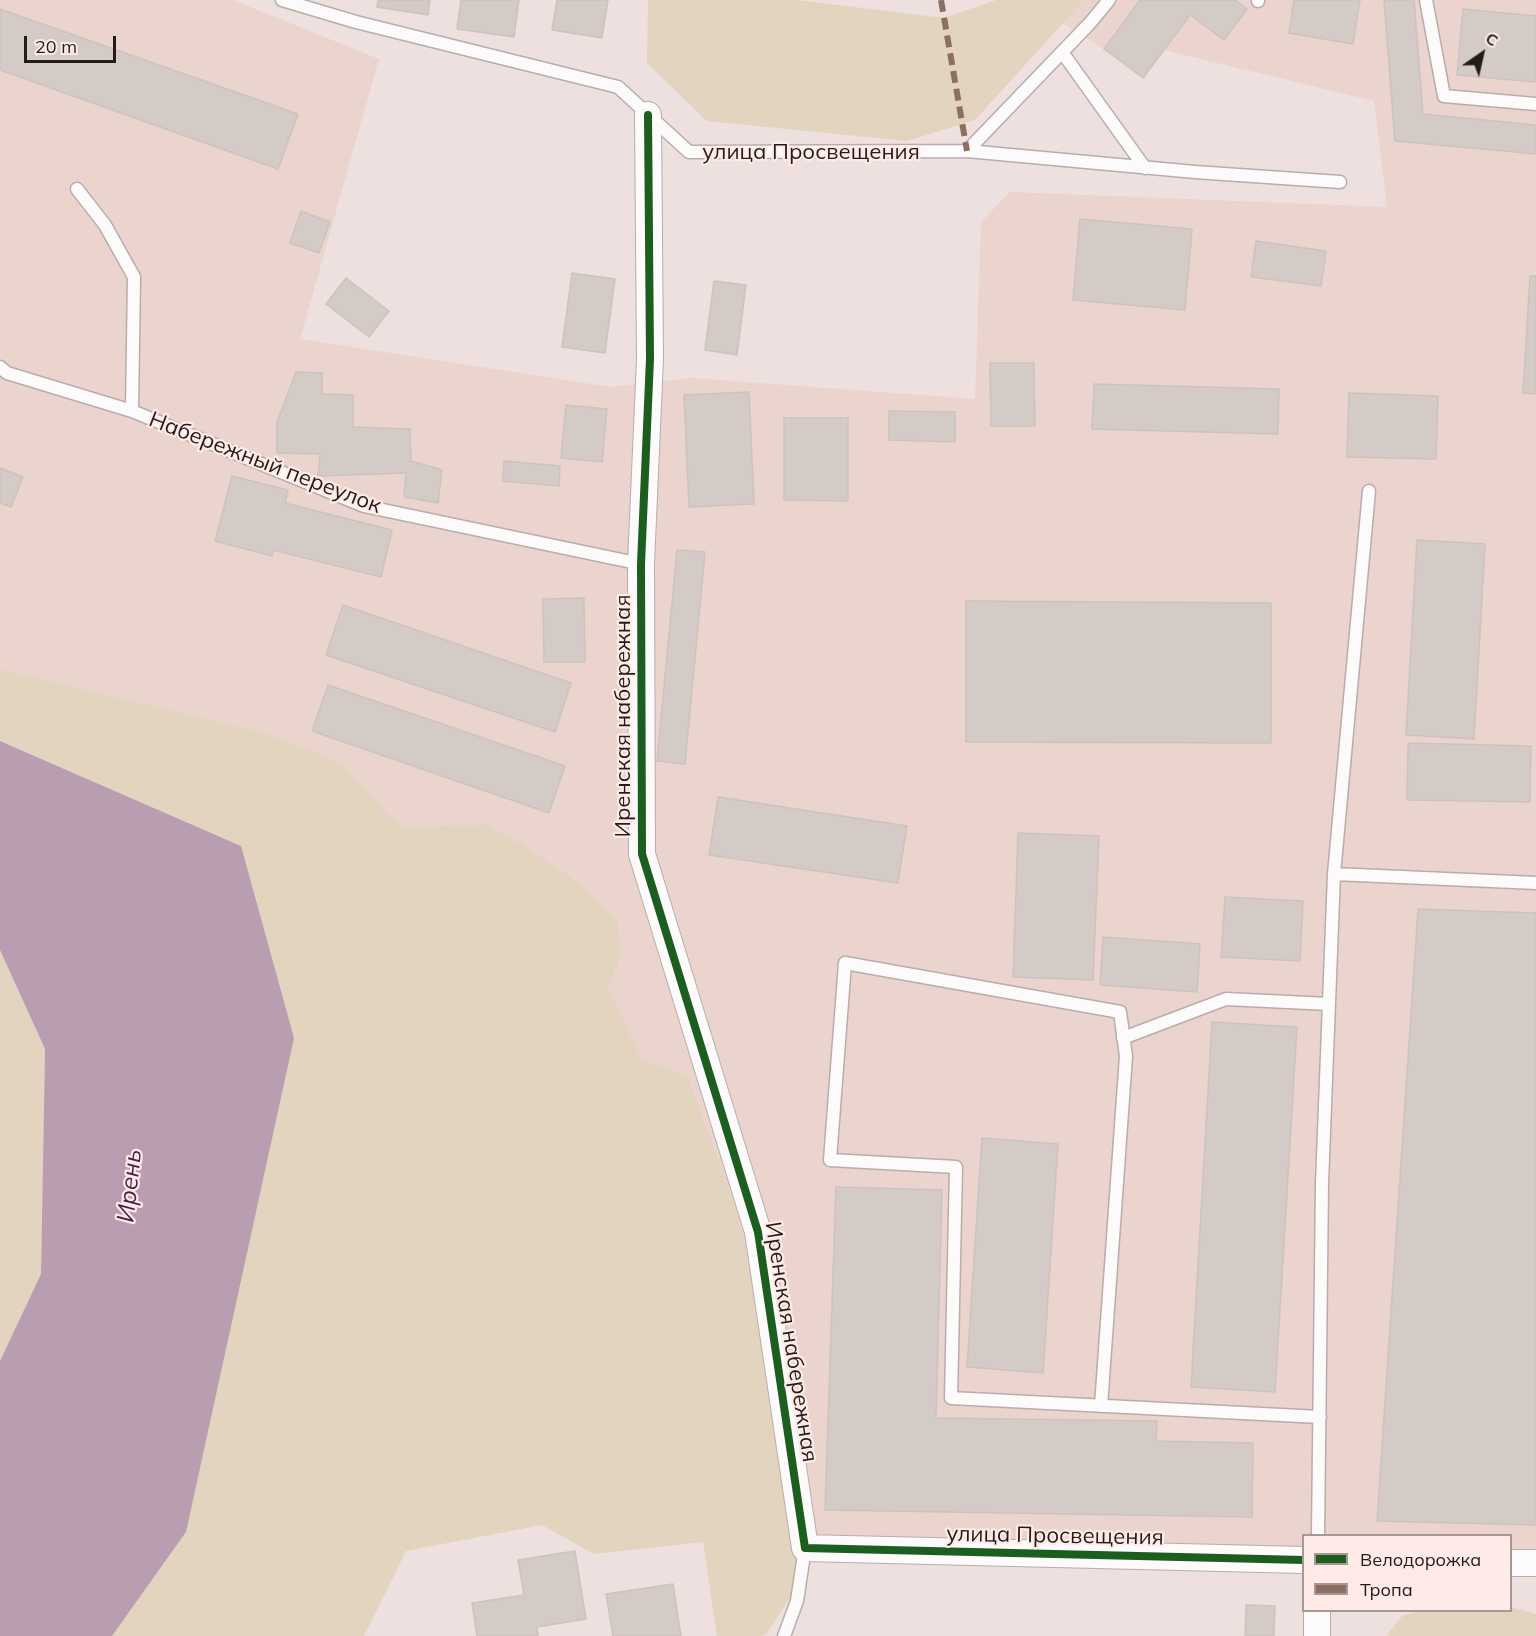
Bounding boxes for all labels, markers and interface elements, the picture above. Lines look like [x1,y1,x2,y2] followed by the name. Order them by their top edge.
[27,24,118,62] scale bar
[1452,24,1512,84] north arrow
[1482,28,1502,50] text: С
[35,35,77,58] text: 20 m
[702,139,920,165] street label: улица Просвещения
[145,407,385,519] street label: Набережный переулок
[610,595,636,837] street label: Иренская набережная
[112,1148,148,1224] water label: Ирень
[759,1220,823,1464] street label: Иренская набережная
[946,1521,1164,1551] street label: улица Просвещения
[1302,1534,1512,1612] legend
[1360,1548,1481,1571] text: Велодорожка
[1360,1578,1413,1601] text: Тропа

